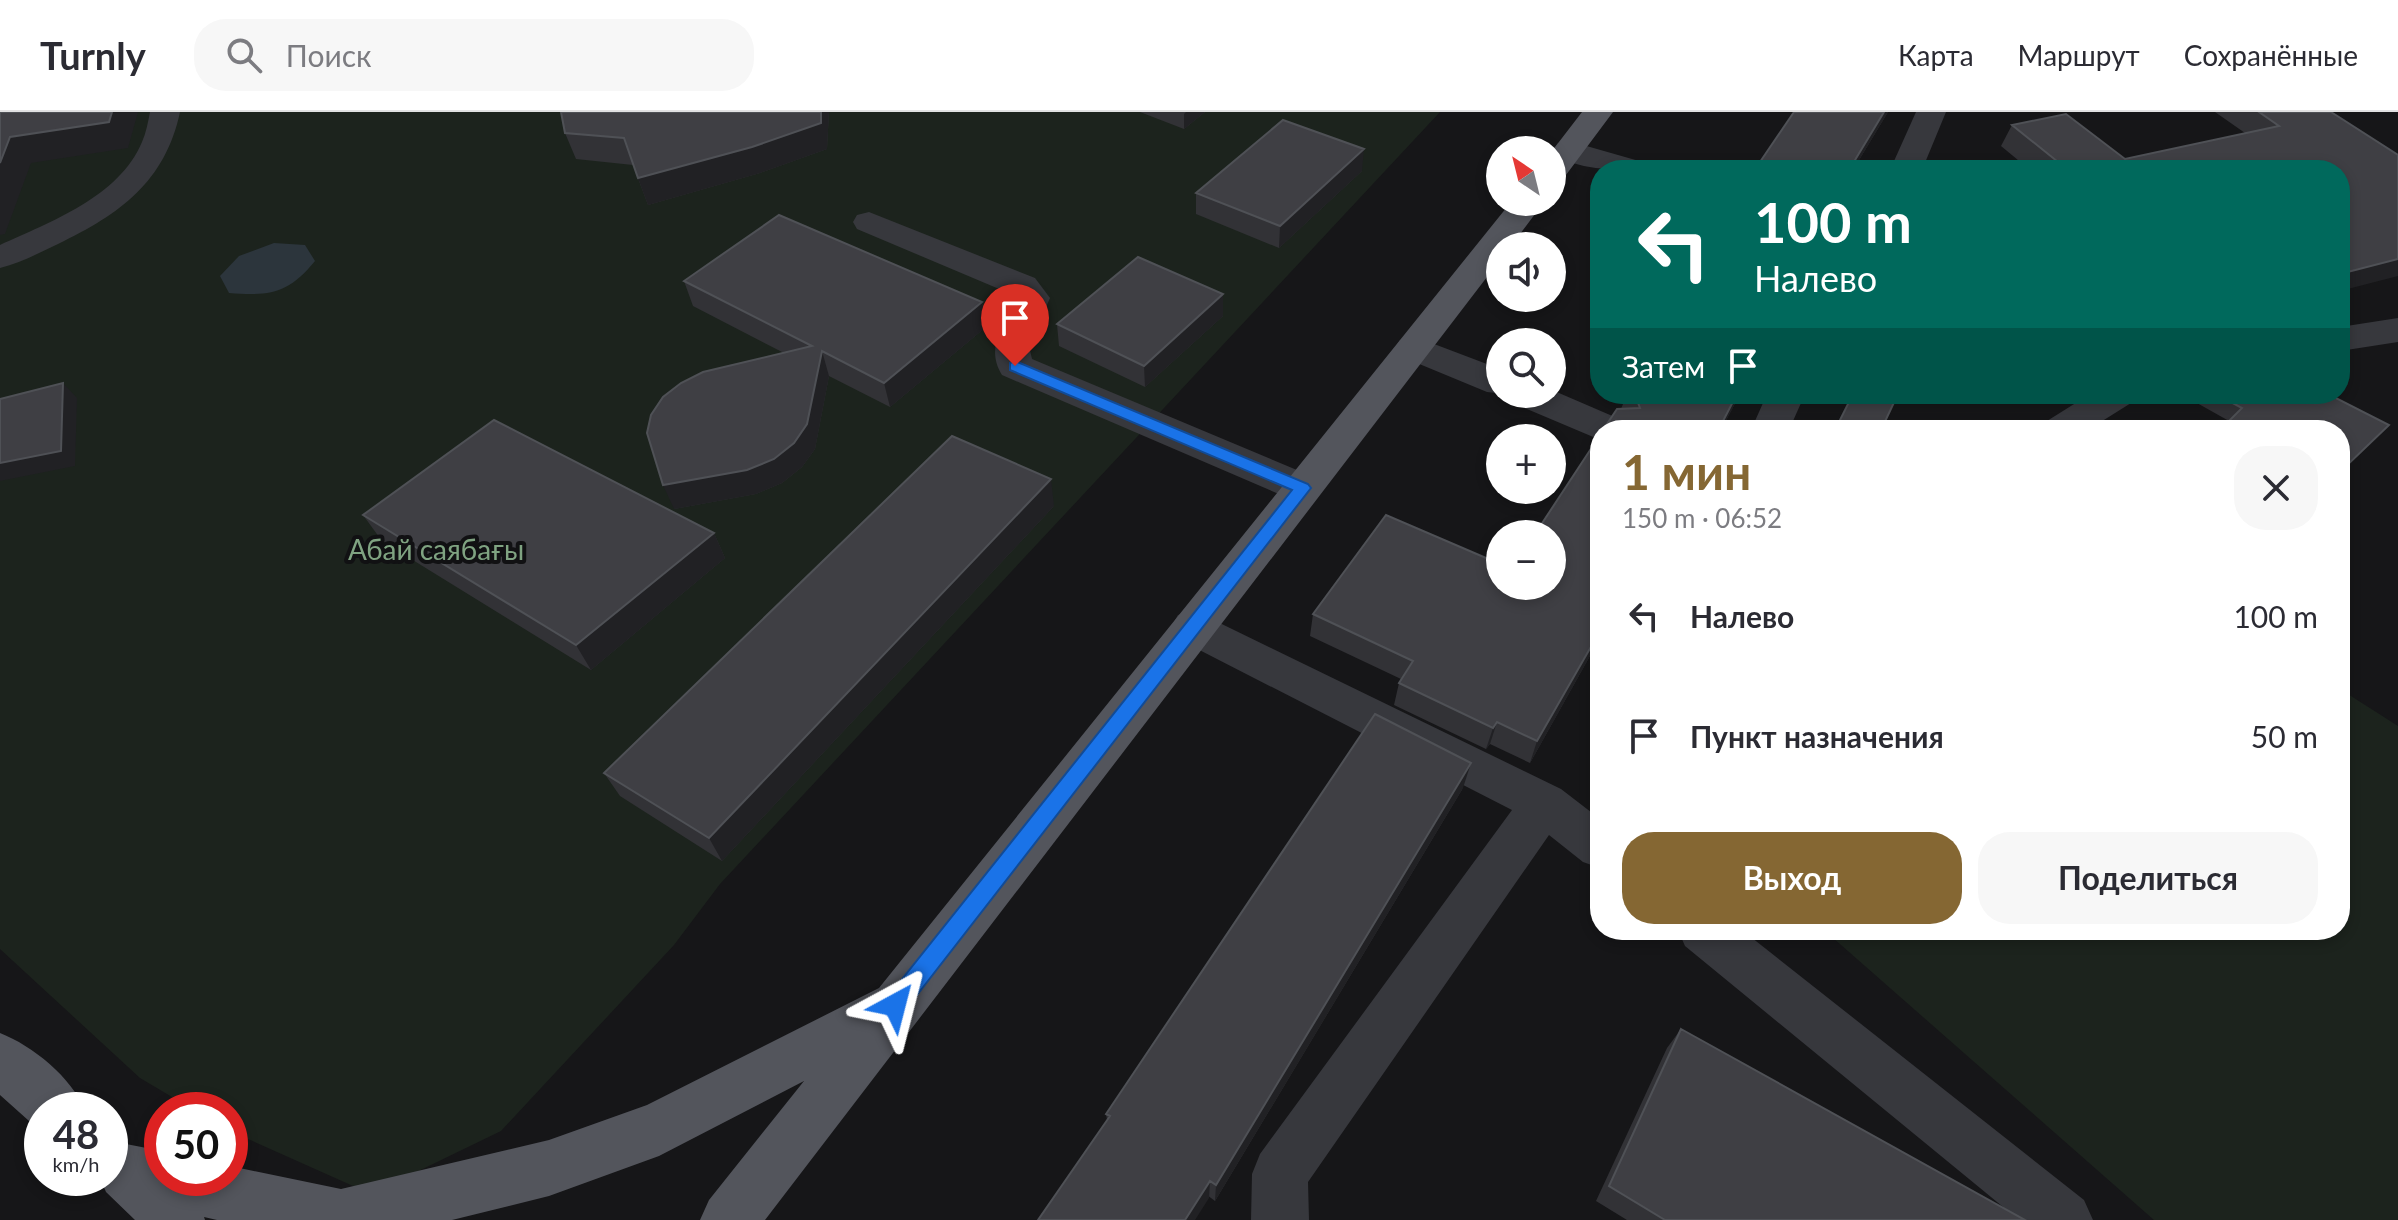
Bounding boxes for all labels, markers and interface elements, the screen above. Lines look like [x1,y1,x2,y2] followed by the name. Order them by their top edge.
[194,19,754,91] search box
[40,32,146,78] text: Turnly
[222,33,266,77] icon: search
[286,37,372,73] text: Поиск
[1898,38,1974,72] text: Карта
[2018,38,2140,72] text: Маршрут
[2184,38,2358,72] text: Сохранённые
[1486,136,1566,216] north arrow
[1486,136,1566,600] map controls
[1754,188,1912,255] text: 100 m
[1622,192,1726,296] icon: left
[1486,232,1566,312] button: sound
[1754,256,1877,300] text: Налево
[981,284,1049,366] pin
[993,296,1037,340] icon: arrive
[1486,328,1566,408] button: search
[1721,344,1765,388] icon: arrive
[1622,348,1705,384] text: Затем
[1486,424,1566,504] button: +
[1622,443,1751,500] text: 1 мин
[2234,446,2318,530] button: close
[1622,502,1782,534] text: 150 m · 06:52
[1486,520,1566,600] button: −
[348,532,524,566] park label: Абай саябағы
[1622,594,1666,638] icon: left
[1690,598,1794,634] text: Налево
[2233,598,2318,634] text: 100 m
[1622,714,1666,758] icon: arrive
[1690,718,1944,754] text: Пункт назначения
[2251,718,2318,754] text: 50 m
[1622,832,1962,924] button: Выход
[1978,832,2318,924] button: Поделиться
[853,963,937,1047] position arrow
[144,1092,248,1196] speed limit sign: 50
[53,1110,99,1158] text: 48
[53,1152,99,1176] text: km/h

